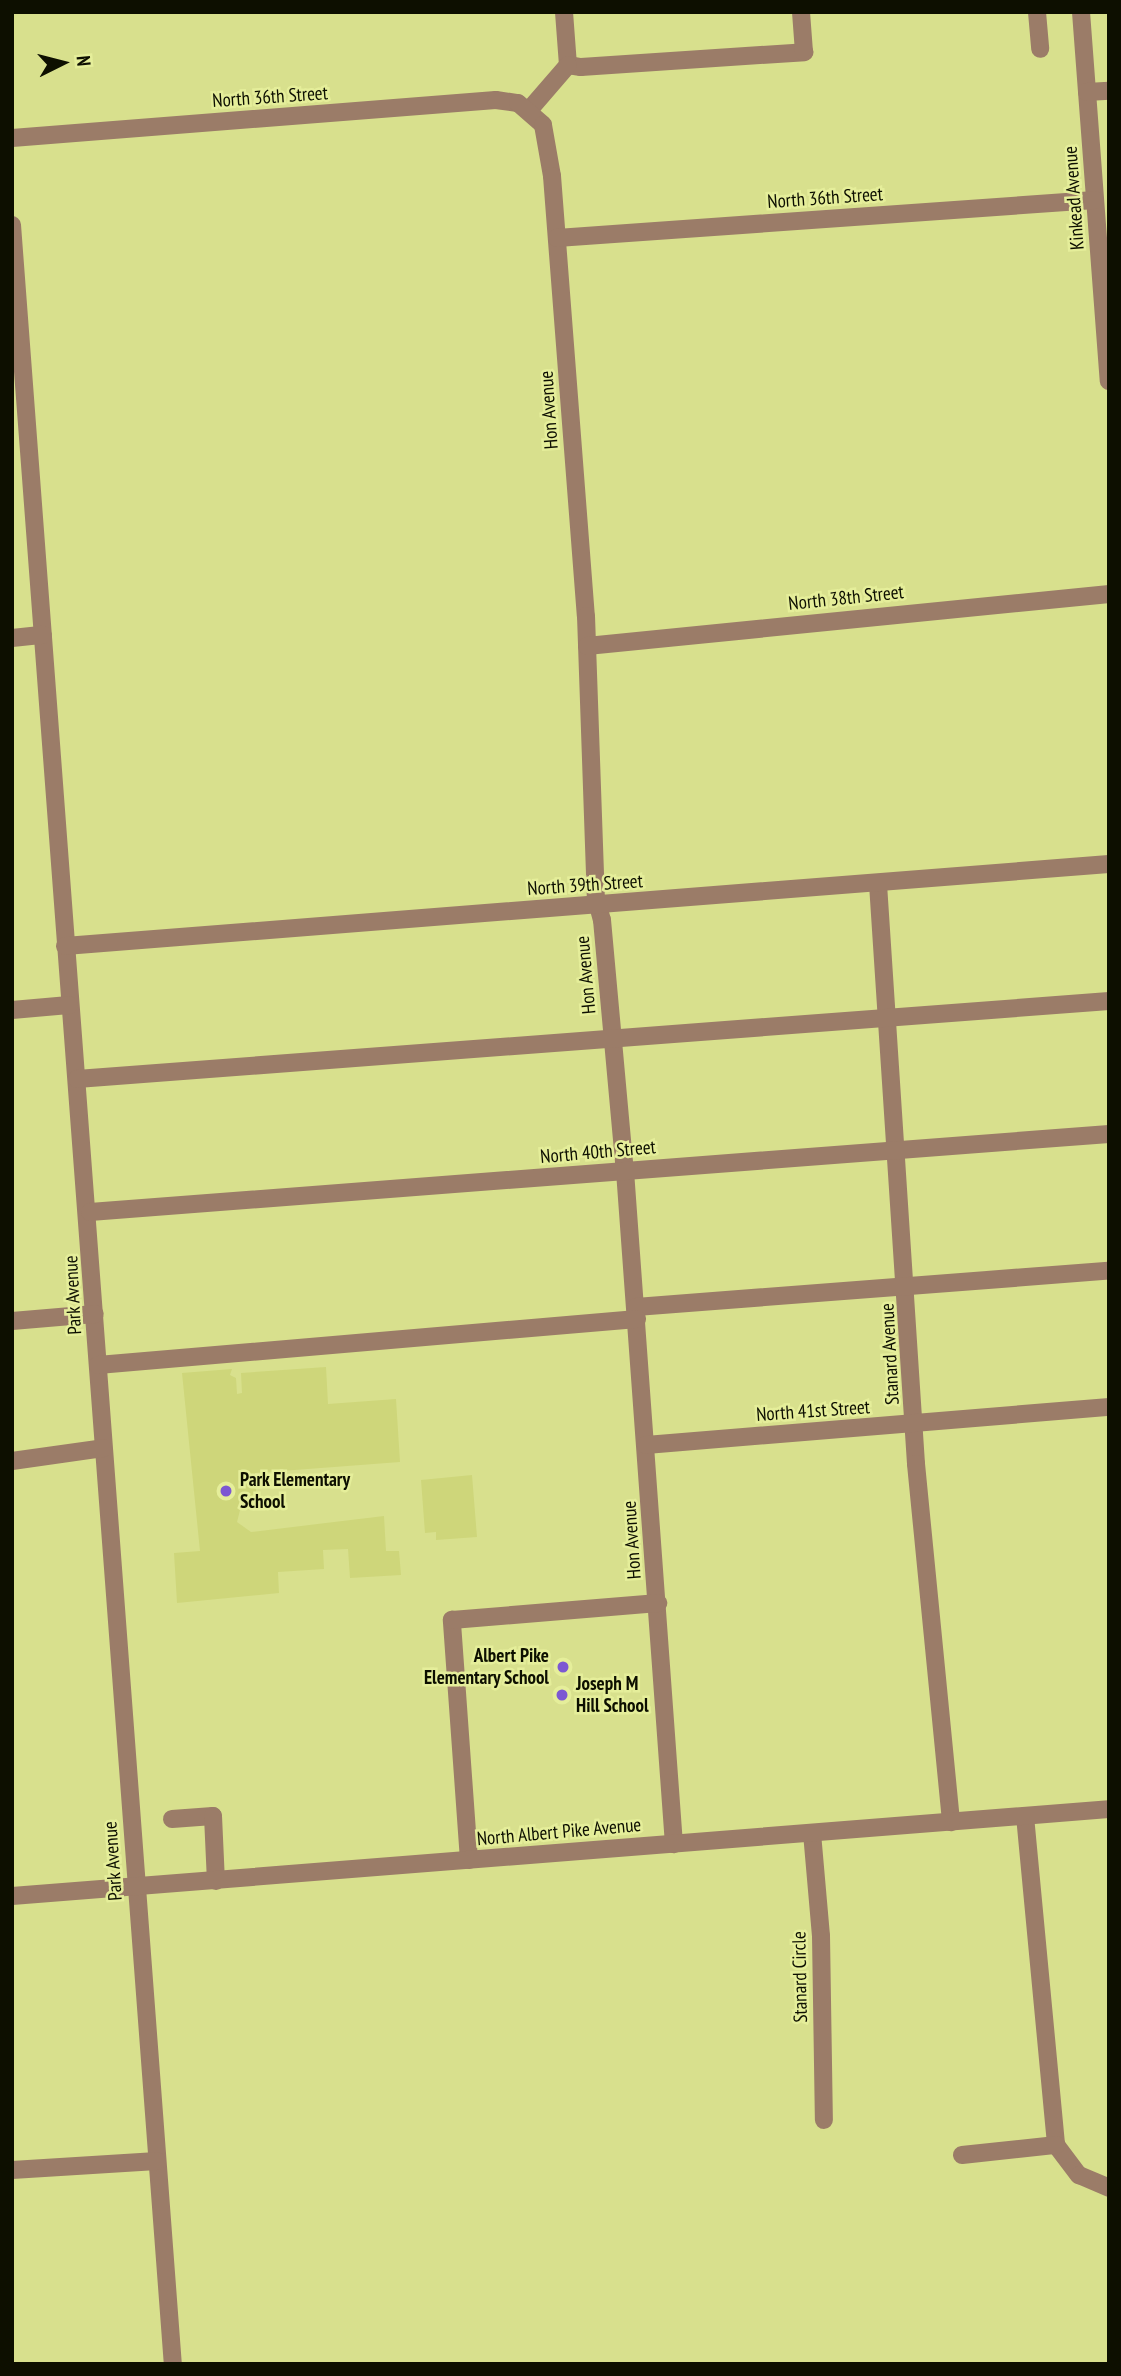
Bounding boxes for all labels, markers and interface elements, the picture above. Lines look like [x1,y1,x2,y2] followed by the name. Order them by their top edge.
[28,28,98,98] north arrow
[71,54,96,67] text: N
[211,82,329,112] street label: North 36th Street
[1059,145,1089,251] street label: Kinkead Avenue
[766,183,884,213] street label: North 36th Street
[535,370,563,450] street label: Hon Avenue
[787,581,905,615] street label: North 38th Street
[526,870,644,900] street label: North 39th Street
[571,935,601,1015] street label: Hon Avenue
[539,1136,657,1168] street label: North 40th Street
[60,1254,86,1336] street label: Park Avenue
[876,1302,904,1406] street label: Stanard Avenue
[755,1396,871,1426] street label: North 41st Street
[240,1469,350,1513] place label: Park Elementary School
[218,1483,234,1499] marker: Park Elementary School
[618,1500,646,1580] street label: Hon Avenue
[423,1645,549,1689] place label: Albert Pike Elementary School
[555,1659,571,1675] marker: Albert Pike Elementary School
[576,1673,649,1717] place label: Joseph M Hill School
[554,1687,570,1703] marker: Joseph M Hill School
[475,1813,643,1851] street label: North Albert Pike Avenue
[99,1820,127,1902] street label: Park Avenue
[788,1931,812,2023] street label: Stanard Circle

